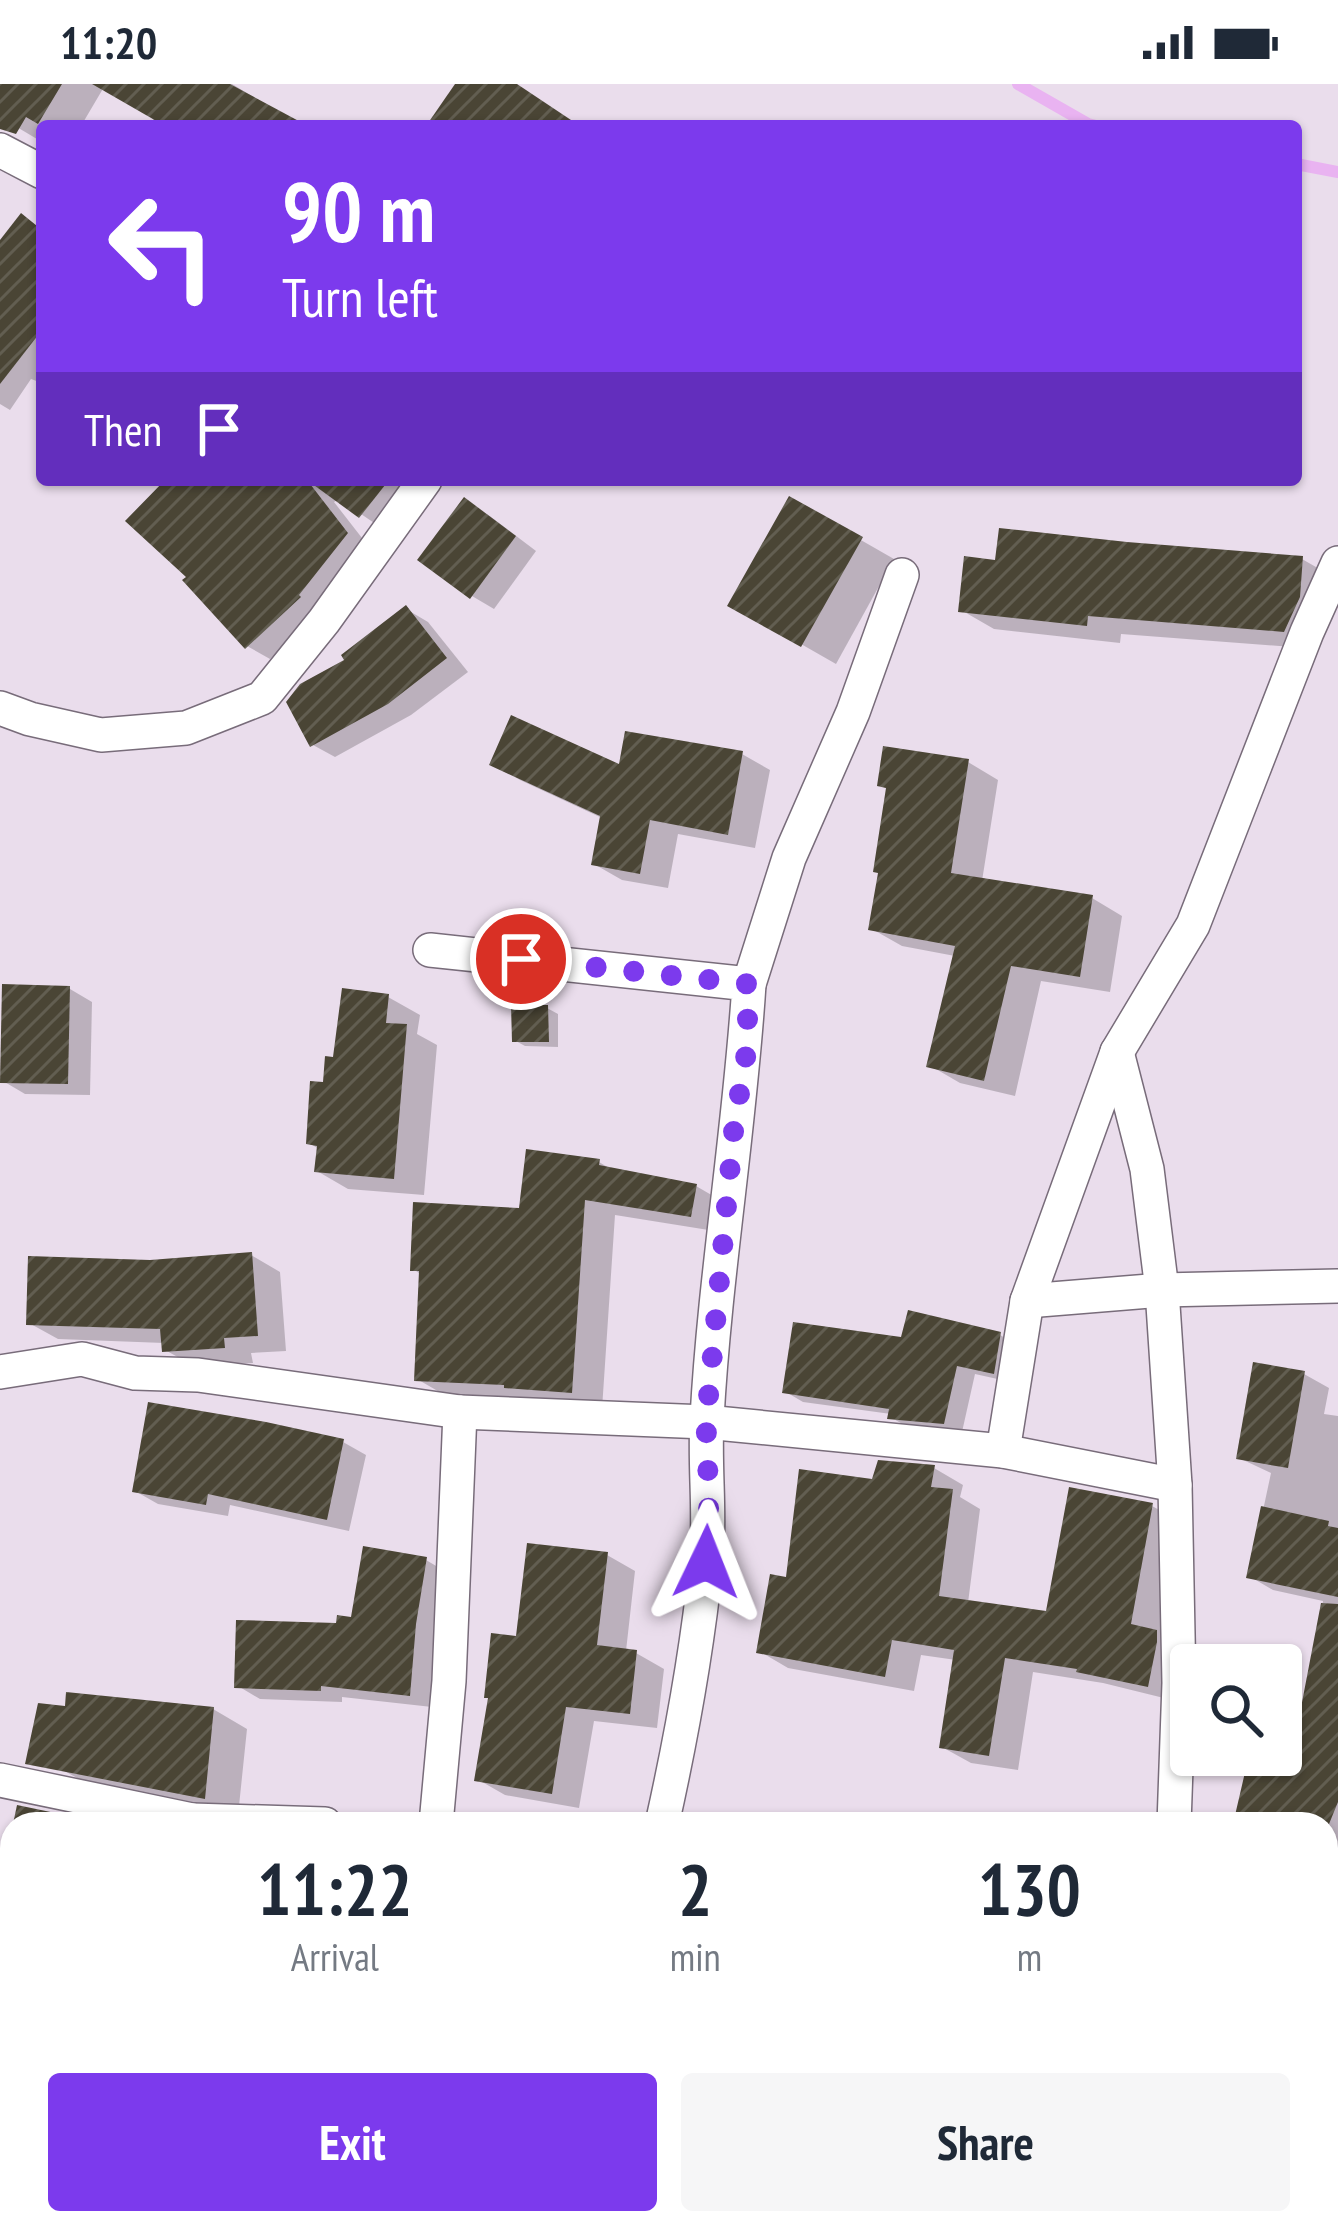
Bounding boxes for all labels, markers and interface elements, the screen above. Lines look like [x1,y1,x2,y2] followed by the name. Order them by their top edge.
[60,13,157,71] text: 11:20
[282,156,435,265] text: 90 m
[84,168,240,324] icon: left
[282,262,438,332] text: Turn left
[186,396,252,462] icon: arrive
[84,400,162,458] text: Then
[470,908,572,1010] pin
[488,926,554,992] icon: arrive
[643,1499,769,1625] position arrow
[1170,1644,1302,1776] map controls
[1170,1644,1302,1776] button: search
[257,1842,413,1935] text: 11:22
[678,1842,712,1935] text: 2
[978,1842,1081,1935] text: 130
[291,1931,379,1982] text: Arrival
[670,1931,721,1982] text: min
[1017,1931,1042,1982] text: m
[48,2073,657,2211] button: Exit
[681,2073,1290,2211] button: Share

